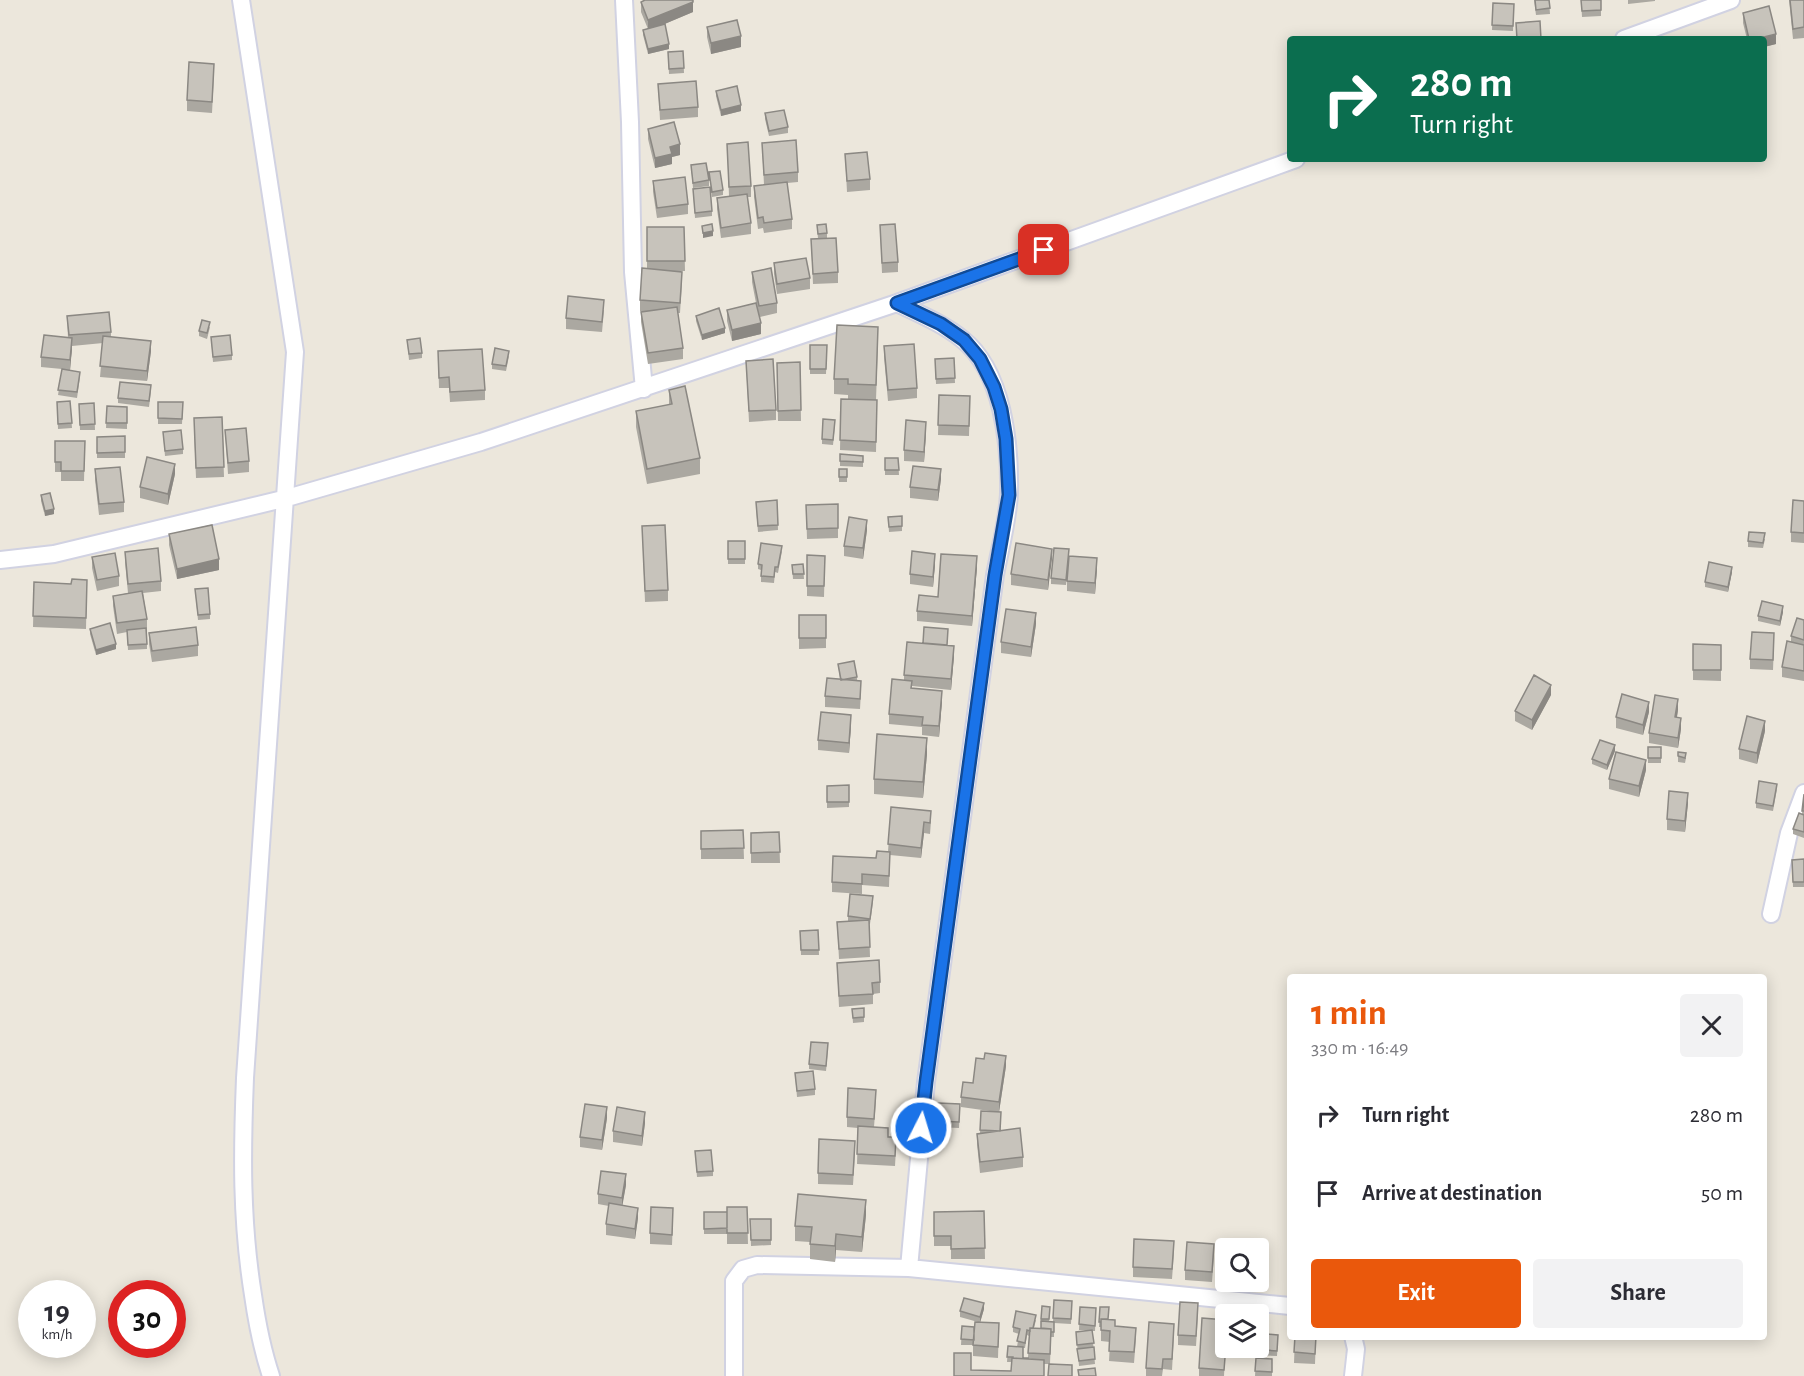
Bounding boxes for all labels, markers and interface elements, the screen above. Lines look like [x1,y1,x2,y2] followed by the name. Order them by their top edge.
[1311,60,1389,138] icon: right
[1410,62,1513,104] text: 280 m
[1410,111,1513,138] text: Turn right
[1018,224,1069,275] pin
[1027,233,1060,266] icon: arrive
[1680,994,1743,1057] button: close
[1311,995,1387,1031] text: 1 min
[1311,1038,1408,1058] text: 330 m · 16:49
[889,1096,953,1160] position arrow
[1311,1099,1344,1132] icon: right
[1362,1104,1449,1126] text: Turn right
[1690,1104,1743,1126] text: 280 m
[1311,1177,1344,1210] icon: arrive
[1362,1182,1542,1204] text: Arrive at destination
[1701,1182,1743,1204] text: 50 m
[1215,1238,1269,1358] map controls
[1215,1238,1269,1292] button: search
[1311,1259,1521,1328] button: Exit
[1533,1259,1743,1328] button: Share
[108,1280,186,1358] speed limit sign: 30
[44,1297,70,1327] text: 19
[1215,1304,1269,1358] button: layers
[42,1327,72,1342] text: km/h

